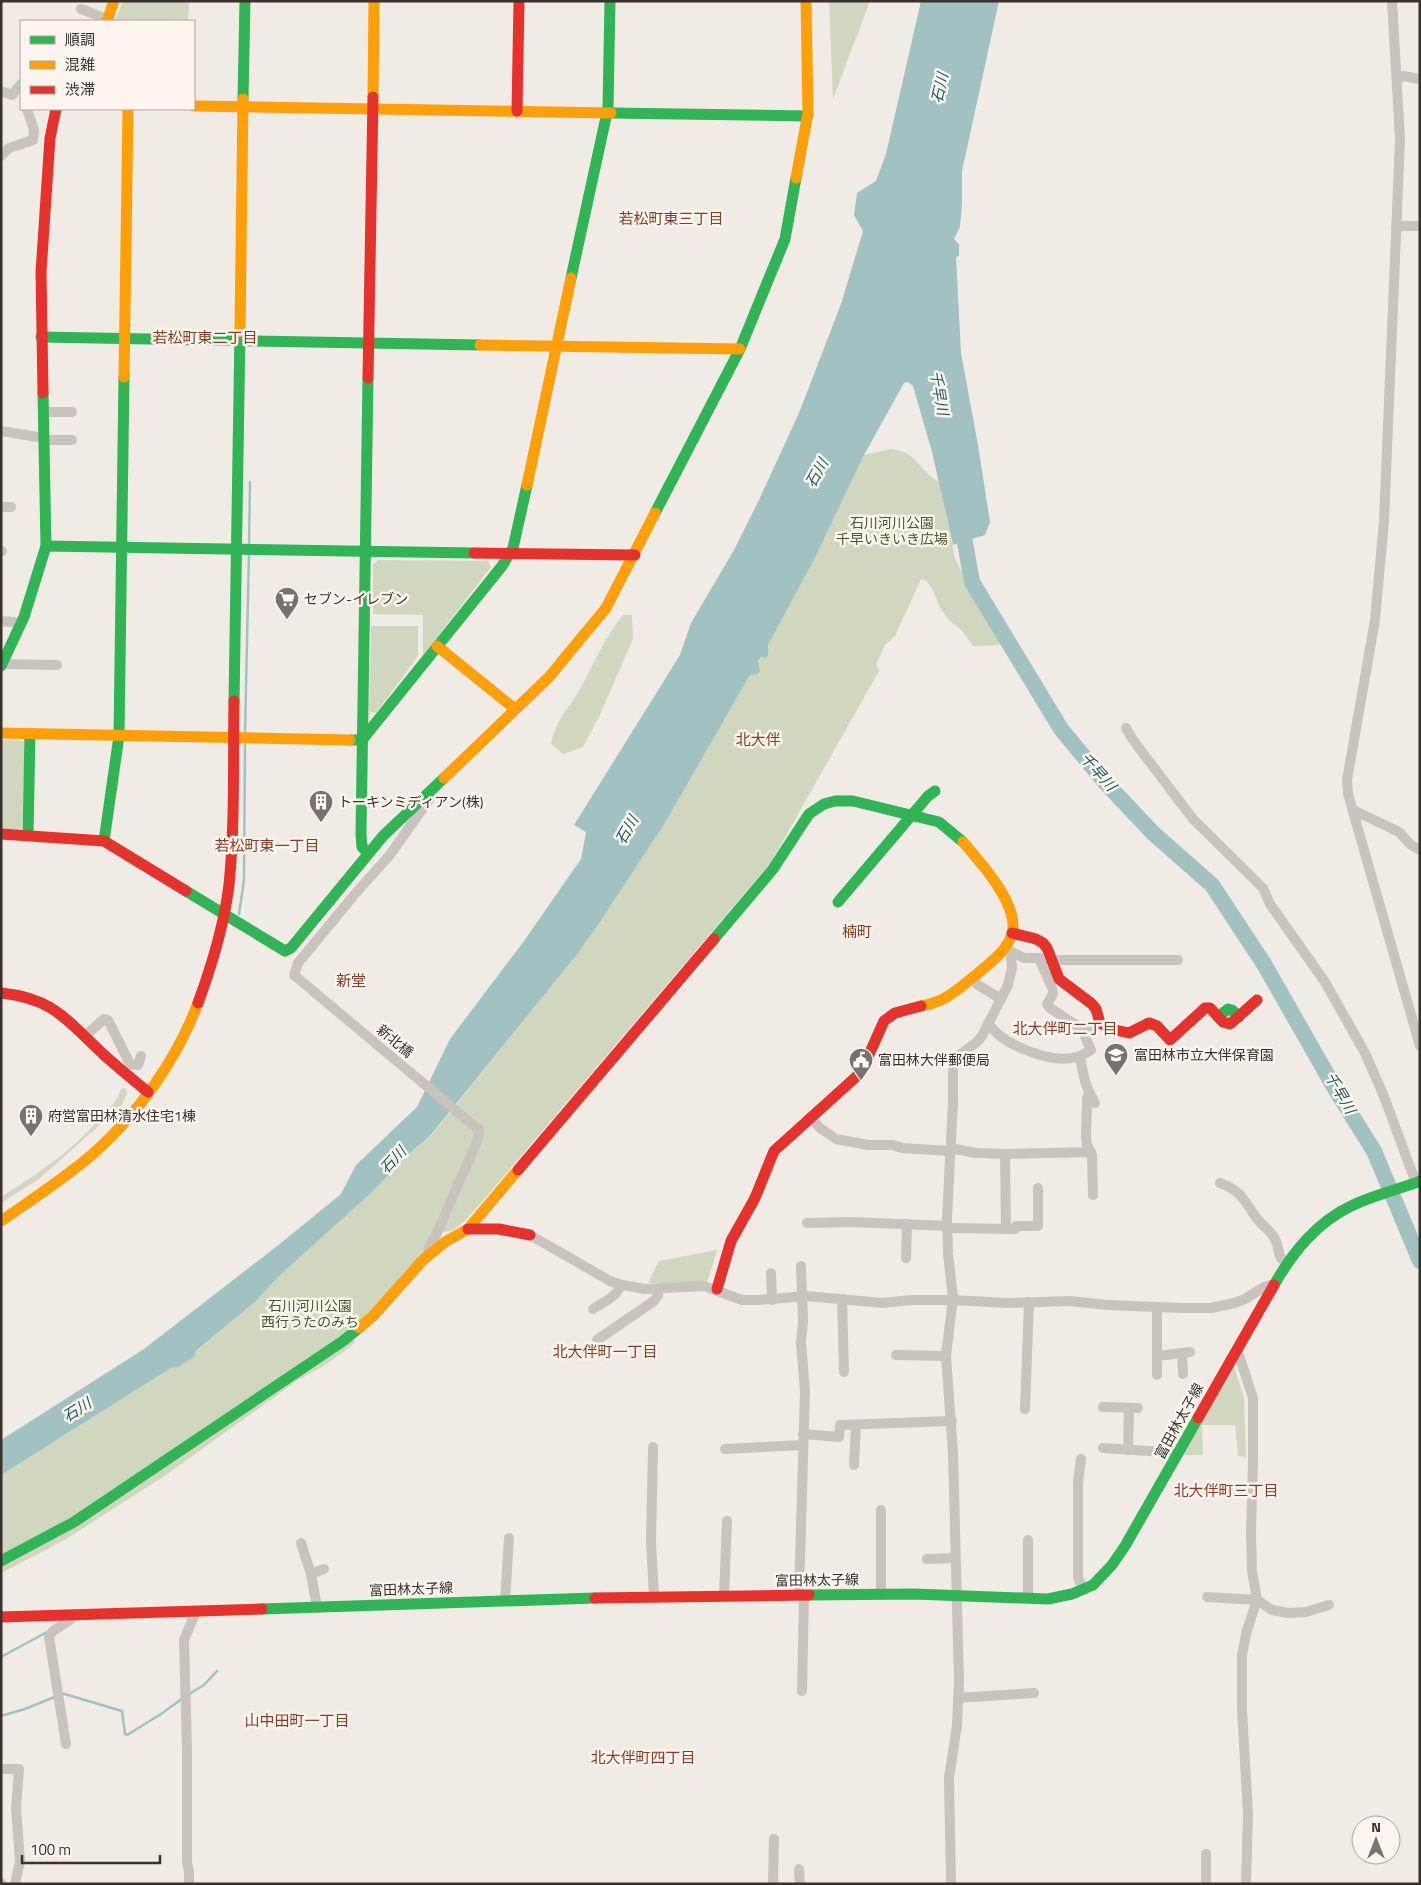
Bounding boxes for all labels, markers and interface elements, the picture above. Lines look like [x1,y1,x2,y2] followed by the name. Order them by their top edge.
[20,20,195,110] legend
[65,28,95,51] text: 順調
[65,53,95,76] text: 混雑
[925,69,955,105] water label: 石川
[65,78,95,101] text: 渋滞
[618,207,724,230] district label: 若松町東三丁目
[152,326,258,349] district label: 若松町東二丁目
[924,369,955,419] water label: 千早川
[799,452,835,491] water label: 石川
[836,512,948,549] park label: 石川河川公園 千早いきいき広場
[274,586,300,620] supermarket icon: セブン-イレブン
[304,588,408,609] place label: セブン-イレブン
[735,728,781,751] district label: 北大伴
[1075,747,1123,798] water label: 千早川
[308,789,334,823] building icon: トーキンミディアン(株)
[338,791,483,812] place label: トーキンミディアン(株)
[609,809,645,848] water label: 石川
[214,834,320,857] district label: 若松町東一丁目
[842,920,872,943] district label: 楠町
[336,969,366,992] district label: 新堂
[1012,1017,1118,1040] district label: 北大伴町二丁目
[372,1019,418,1062] street label: 新北橋
[1103,1042,1129,1076] school or university icon: 富田林市立大伴保育園
[1134,1044,1274,1065] place label: 富田林市立大伴保育園
[848,1047,874,1081] public building icon: 富田林大伴郵便局
[878,1049,990,1070] place label: 富田林大伴郵便局
[1319,1068,1363,1120] water label: 千早川
[18,1103,44,1137] building icon: 府営富田林清水住宅1棟
[48,1105,196,1126] place label: 府営富田林清水住宅1棟
[374,1139,413,1178] water label: 石川
[261,1295,359,1332] park label: 石川河川公園 西行うたのみち
[552,1340,658,1363] district label: 北大伴町一丁目
[1149,1379,1208,1463] street label: 富田林太子線
[58,1391,97,1427] water label: 石川
[1173,1479,1279,1502] district label: 北大伴町三丁目
[775,1568,859,1591] street label: 富田林太子線
[369,1577,453,1600] street label: 富田林太子線
[244,1709,350,1732] district label: 山中田町一丁目
[590,1746,696,1769] district label: 北大伴町四丁目
[1351,1815,1401,1865] north arrow
[1371,1816,1381,1837] text: N
[22,1832,160,1864] scale bar
[30,1838,71,1861] text: 100 m

